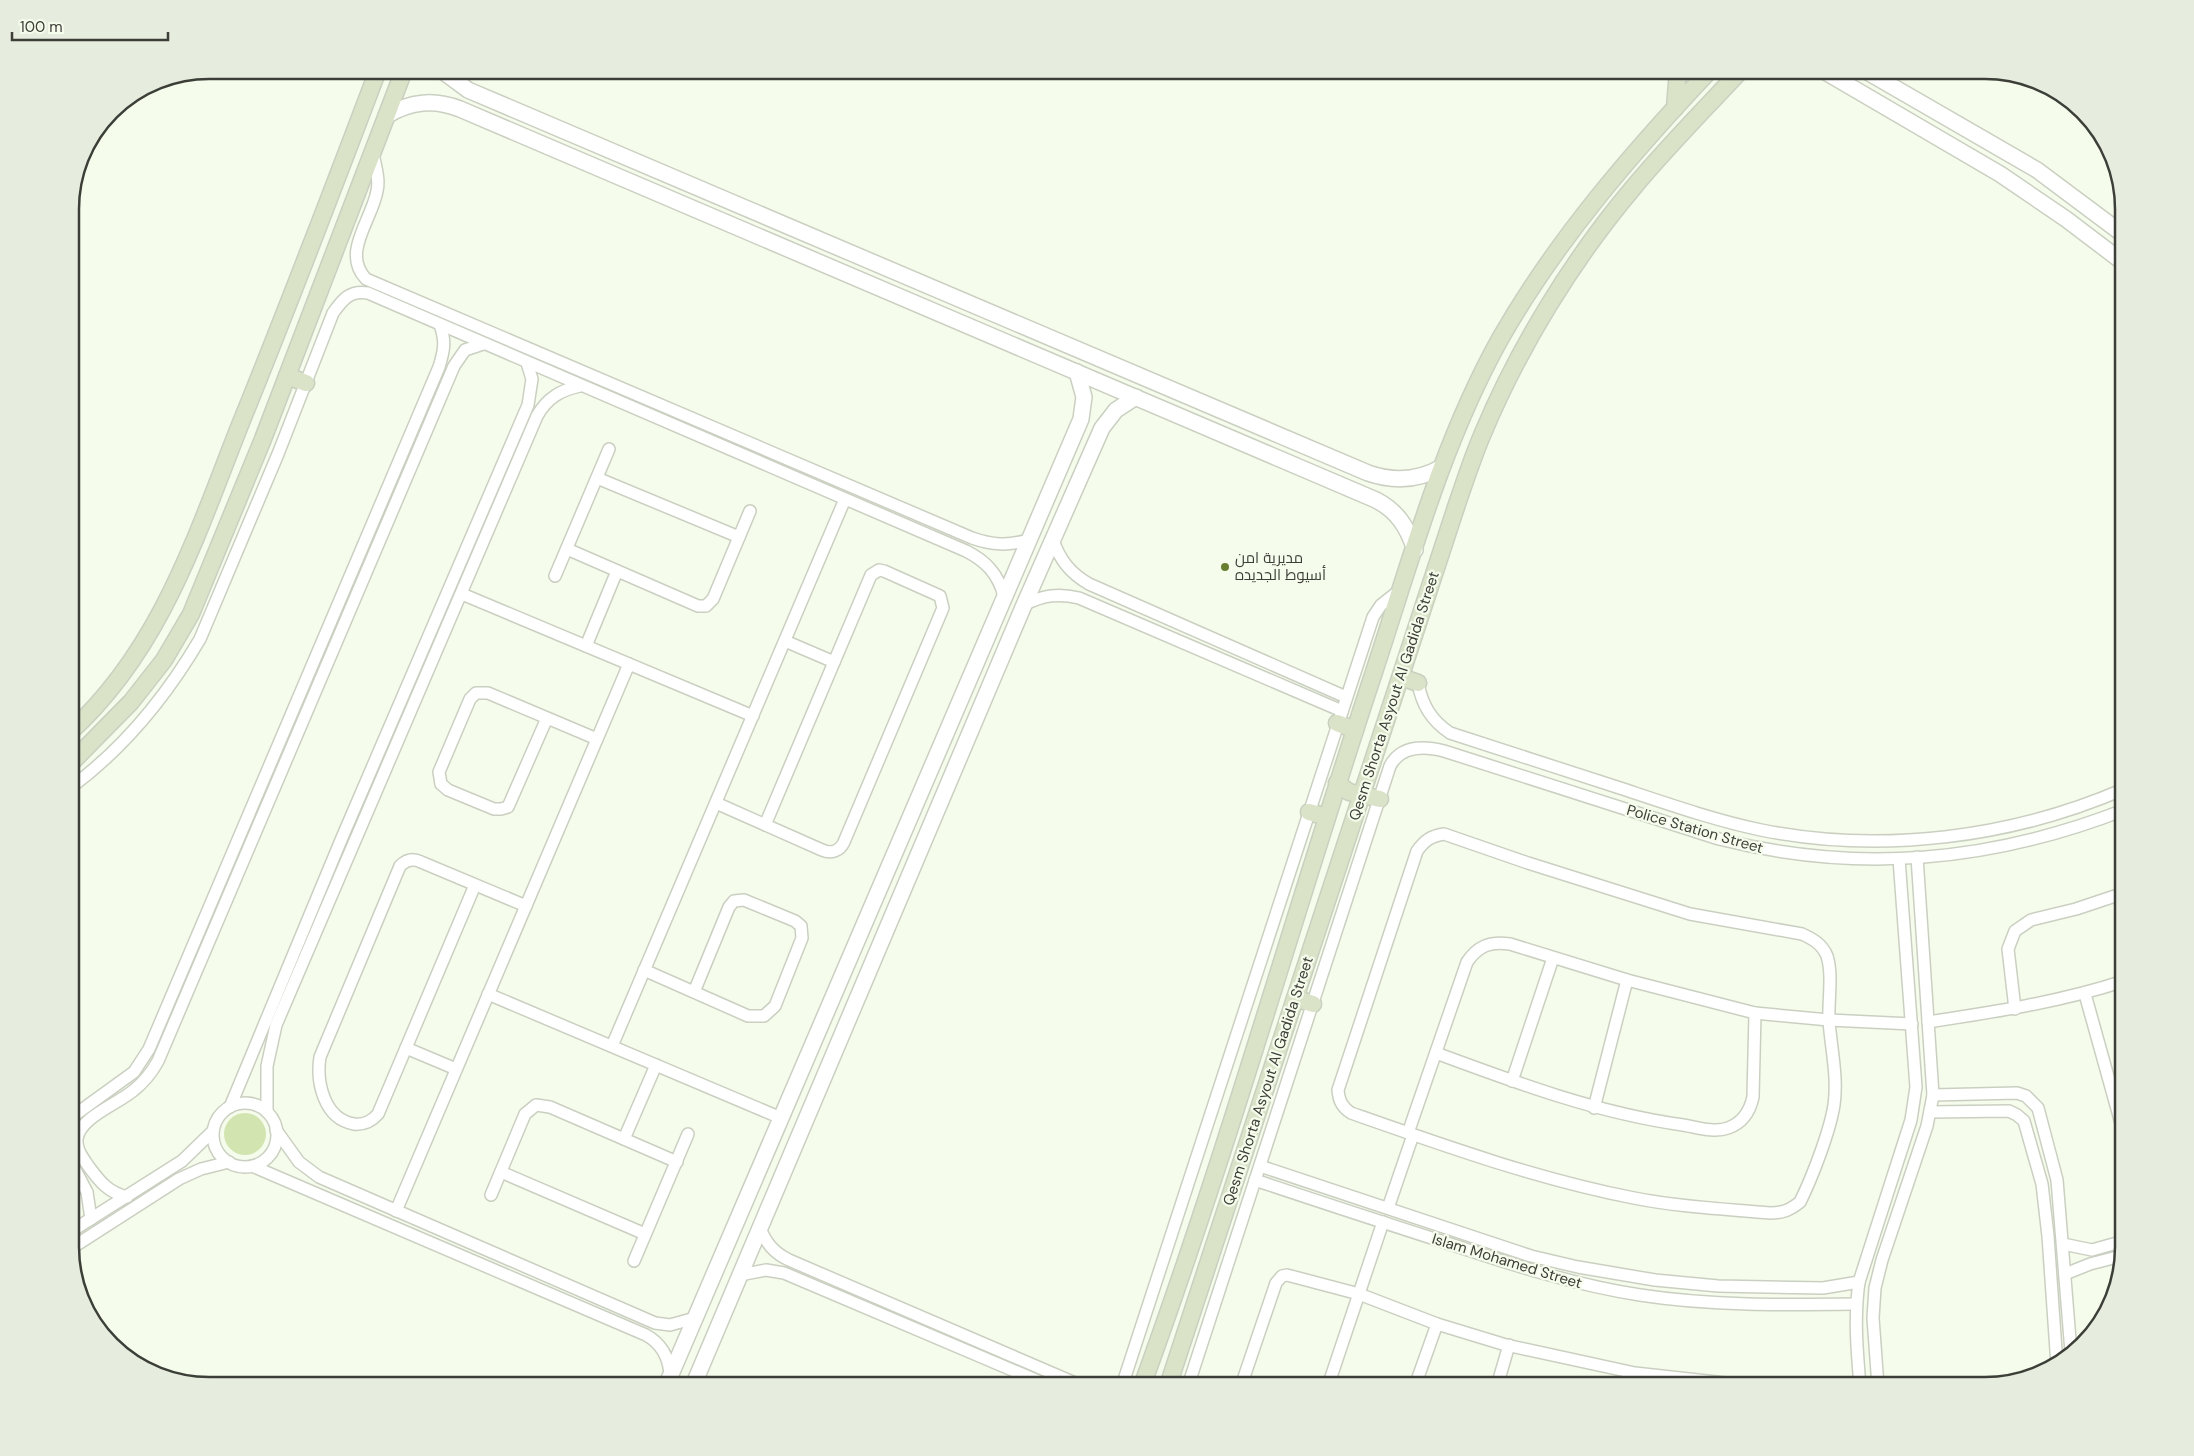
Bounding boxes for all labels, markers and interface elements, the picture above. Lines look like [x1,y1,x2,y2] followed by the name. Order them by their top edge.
[12,10,169,42] scale bar
[20,17,63,37] text: 100 m
[1235,548,1326,585] place label: مديرية امن أسيوط الجديده
[1219,561,1231,573] marker: مديرية امن أسيوط الجديده
[1344,569,1444,823] street label: Qesm Shorta Asyout Al Gadida Street
[1624,800,1766,858] street label: Police Station Street
[1218,954,1318,1208] street label: Qesm Shorta Asyout Al Gadida Street
[1429,1229,1585,1293] street label: Islam Mohamed Street

